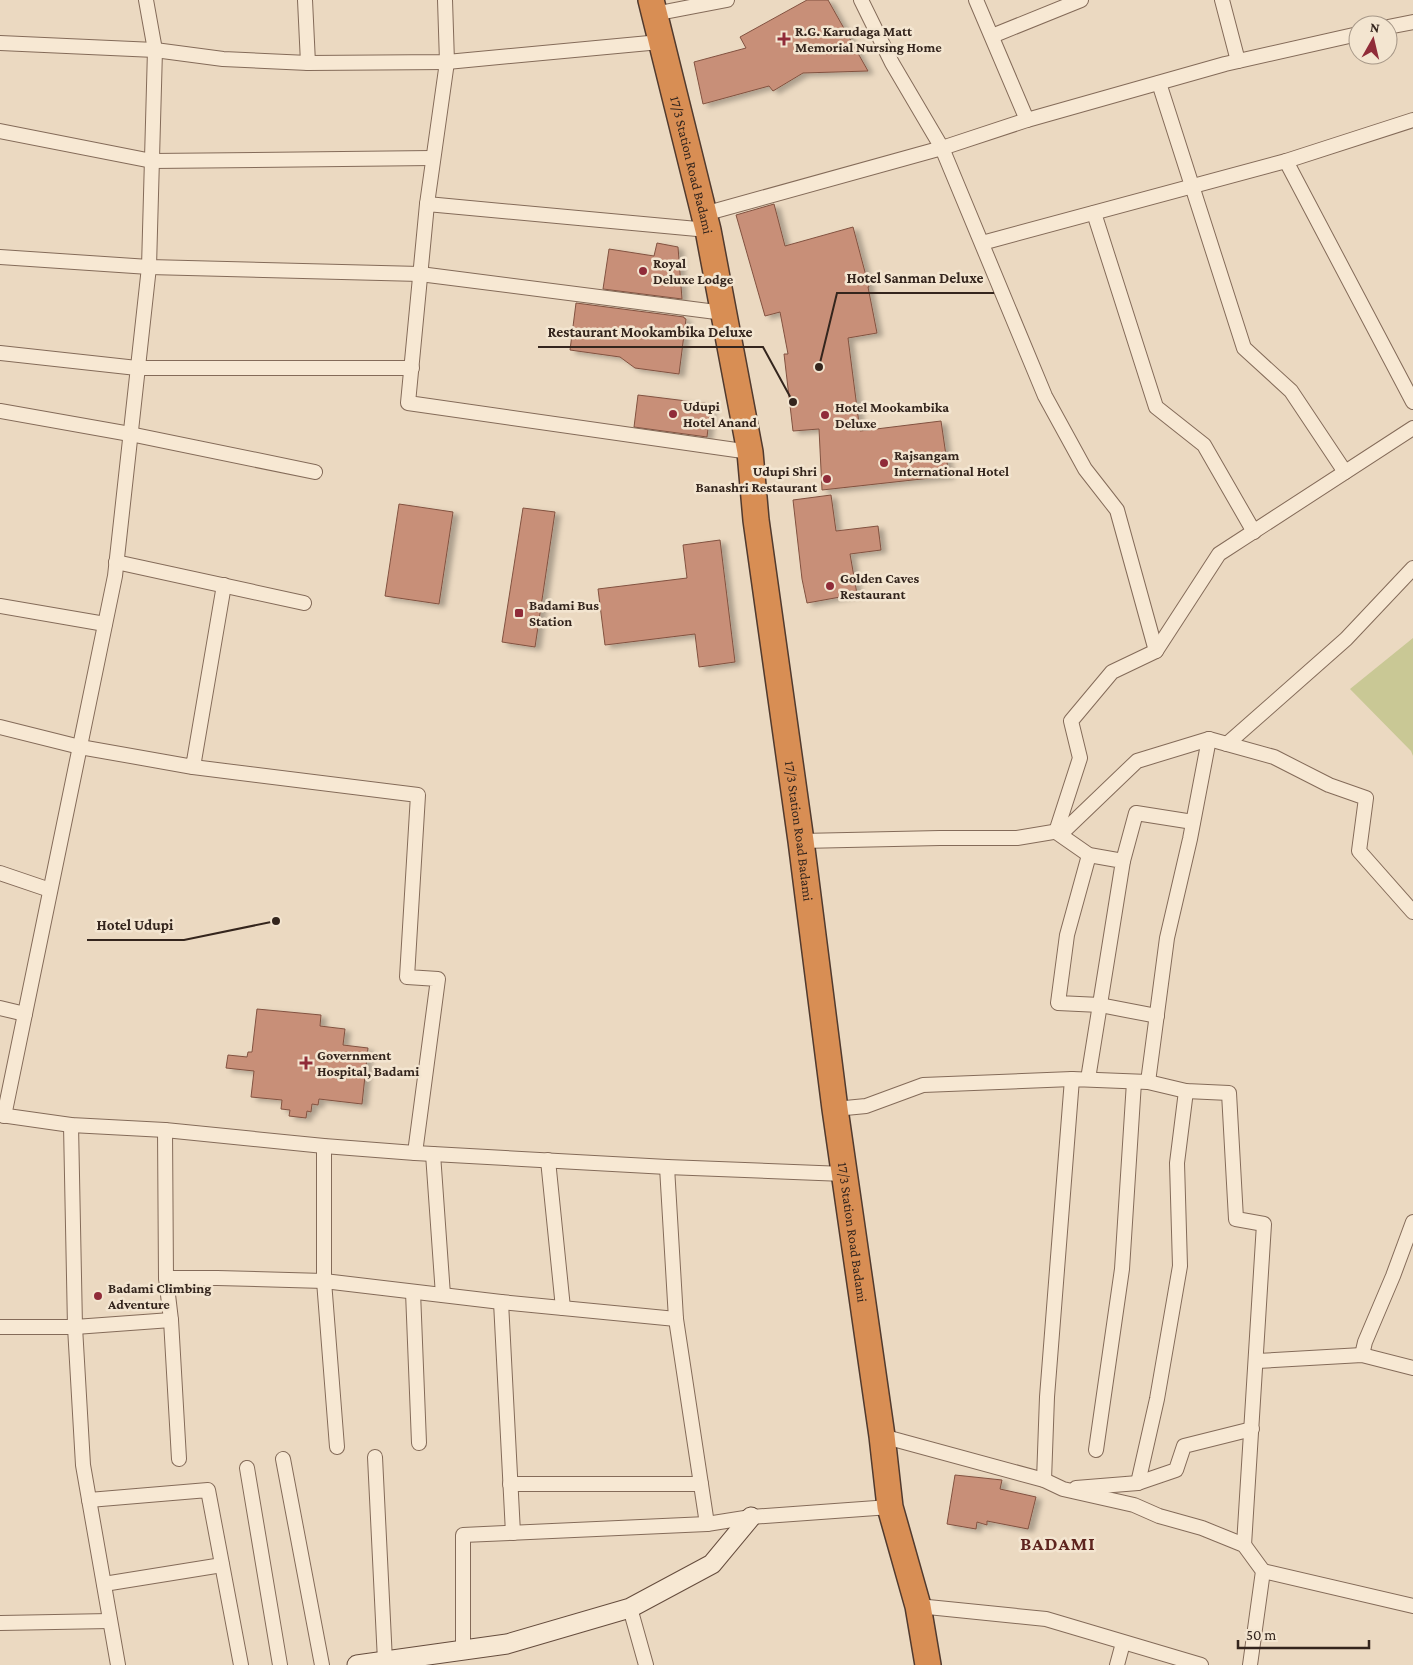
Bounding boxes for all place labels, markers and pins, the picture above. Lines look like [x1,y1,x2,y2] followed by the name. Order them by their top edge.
[795,23,942,55] place label: R.G. Karudaga Matt Memorial Nursing Home
[777,32,791,46] marker: R.G. Karudaga Matt Memorial Nursing Home
[653,255,734,287] place label: Royal Deluxe Lodge
[837,263,994,293] callout: Hotel Sanman Deluxe
[637,265,649,277] marker: Royal Deluxe Lodge
[538,317,763,347] callout: Restaurant Mookambika Deluxe
[683,398,757,430] place label: Udupi Hotel Anand
[835,399,949,431] place label: Hotel Mookambika Deluxe
[667,408,679,420] marker: Udupi Hotel Anand
[819,409,831,421] marker: Hotel Mookambika Deluxe
[894,447,1009,479] place label: Rajsangam International Hotel
[878,457,890,469] marker: Rajsangam International Hotel
[695,463,818,495] place label: Udupi Shri Banashri Restaurant
[821,473,833,485] marker: Udupi Shri Banashri Restaurant
[840,570,920,602] place label: Golden Caves Restaurant
[824,580,836,592] marker: Golden Caves Restaurant
[529,597,599,629] place label: Badami Bus Station
[513,607,525,619] marker: Badami Bus Station
[87,910,184,940] callout: Hotel Udupi
[317,1047,419,1080] place label: Government Hospital, Badami
[299,1056,313,1070] marker: Government Hospital, Badami
[107,1280,211,1312] place label: Badami Climbing Adventure
[92,1290,104,1302] marker: Badami Climbing Adventure

